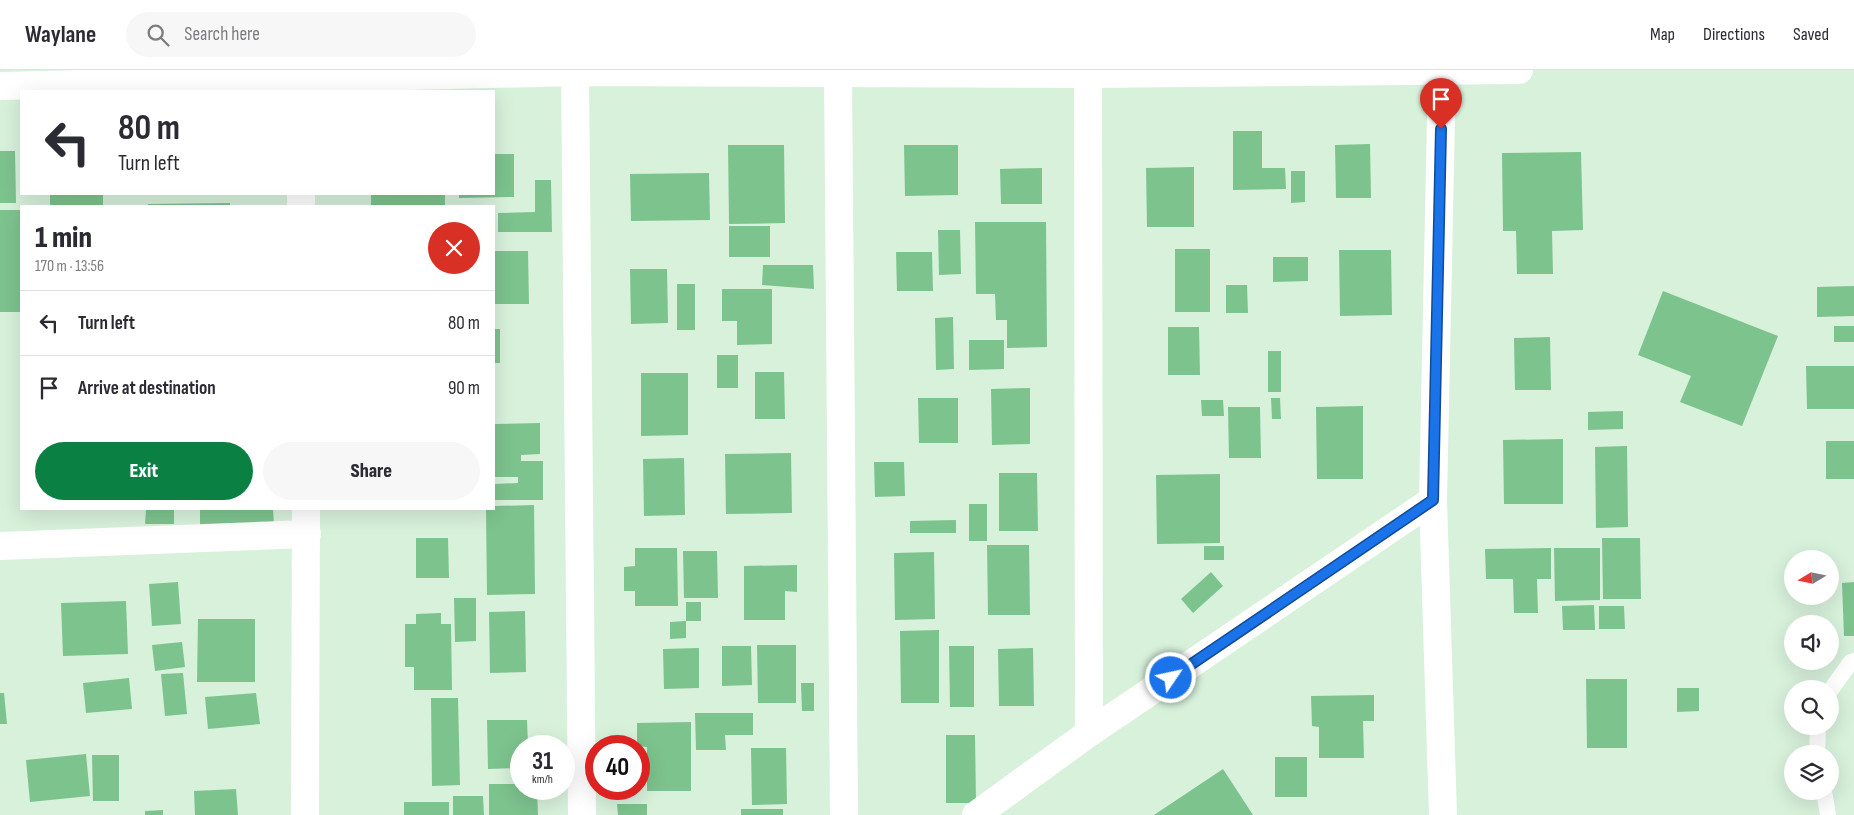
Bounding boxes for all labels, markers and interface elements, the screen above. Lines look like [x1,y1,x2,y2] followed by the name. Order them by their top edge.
[126,12,476,57] search box
[25,20,96,49] text: Waylane
[144,21,172,49] icon: search
[184,23,260,46] text: Search here
[1650,24,1675,45] text: Map
[1703,24,1765,45] text: Directions
[1793,24,1829,45] text: Saved
[1420,78,1462,129] pin
[1427,85,1455,113] icon: arrive
[118,107,180,150] text: 80 m
[35,110,100,175] icon: left
[118,150,180,177] text: Turn left
[35,220,92,256] text: 1 min
[428,222,480,274] button: close
[35,257,104,276] text: 170 m · 13:56
[35,309,63,337] icon: left
[78,312,135,335] text: Turn left
[448,312,480,335] text: 80 m
[35,374,63,402] icon: arrive
[78,377,216,400] text: Arrive at destination
[448,377,480,400] text: 90 m
[35,442,253,500] button: Exit
[263,442,480,500] button: Share
[1784,550,1839,605] north arrow
[1784,550,1839,800] map controls
[1784,615,1839,670] button: sound
[1144,651,1196,703] position arrow
[1784,680,1839,735] button: search
[585,735,650,800] speed limit sign: 40
[1784,745,1839,800] button: layers
[532,746,553,777] text: 31
[532,772,553,787] text: km/h

